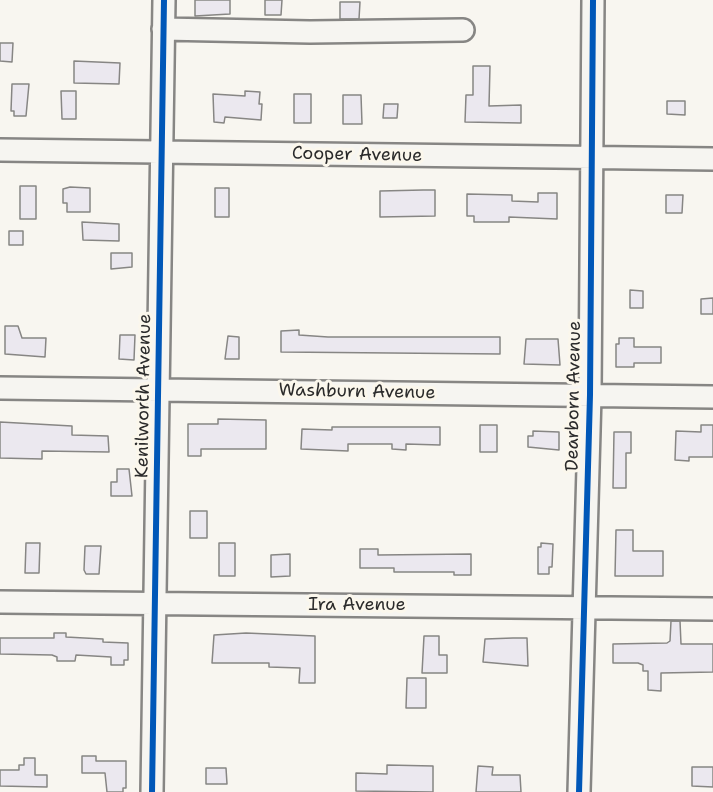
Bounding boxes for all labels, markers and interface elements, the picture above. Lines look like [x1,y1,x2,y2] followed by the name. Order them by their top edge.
[292,143,422,167] street label: Cooper Avenue
[132,314,156,478] street label: Kenilworth Avenue
[562,321,586,471] street label: Dearborn Avenue
[278,380,436,404] street label: Washburn Avenue
[308,594,406,616] street label: Ira Avenue

